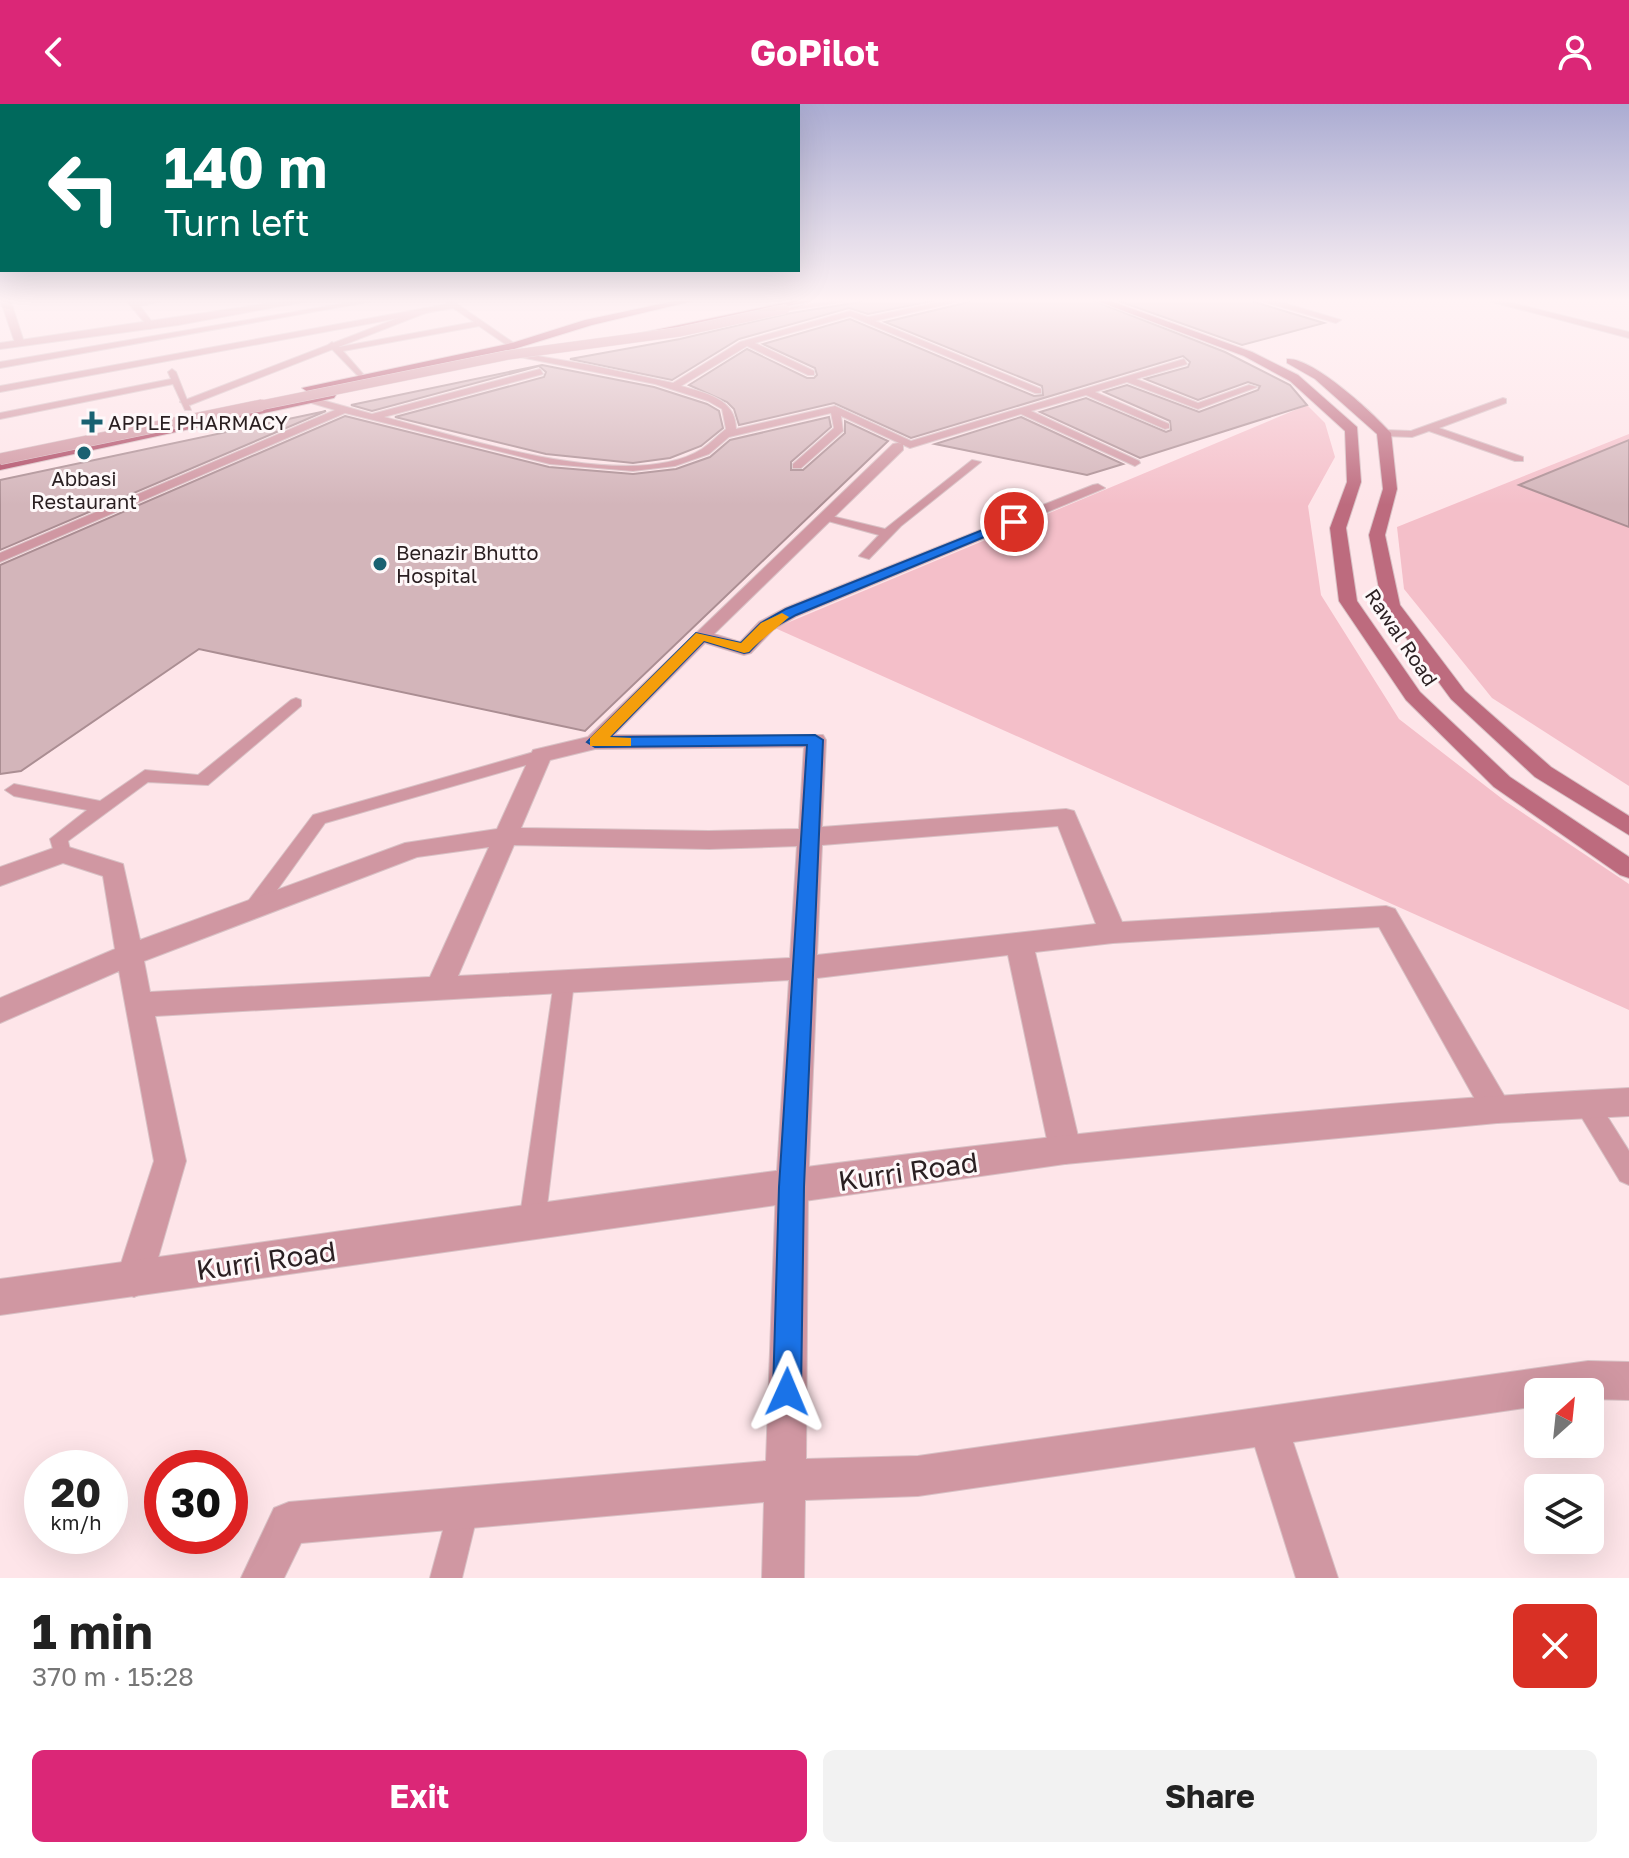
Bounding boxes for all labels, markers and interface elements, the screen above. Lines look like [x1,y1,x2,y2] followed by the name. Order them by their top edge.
[32,30,76,74] icon: back
[1553,30,1597,74] icon: person
[750,31,879,74] text: GoPilot
[164,133,327,200] text: 140 m
[32,136,136,240] icon: left
[164,201,310,244] text: Turn left
[108,410,288,434] place label: APPLE PHARMACY
[83,413,101,431] marker: APPLE PHARMACY
[75,444,93,462] marker: Abbasi Restaurant
[31,466,137,513] place label: Abbasi Restaurant
[980,488,1048,556] pin
[992,500,1036,544] icon: arrive
[396,540,539,587] place label: Benazir Bhutto Hospital
[371,555,389,573] marker: Benazir Bhutto Hospital
[1361,584,1443,690] street label: Rawal Road
[836,1145,980,1197] street label: Kurri Road
[194,1234,338,1286] street label: Kurri Road
[745,1350,829,1434] position arrow
[1524,1378,1604,1458] north arrow
[1524,1378,1604,1554] map controls
[144,1450,248,1554] speed limit sign: 30
[51,1468,101,1516] text: 20
[1524,1474,1604,1554] button: layers
[51,1510,101,1534] text: km/h
[32,1602,153,1660] text: 1 min
[1513,1604,1597,1688] button: close
[32,1661,194,1692] text: 370 m · 15:28
[32,1750,807,1842] button: Exit
[823,1750,1597,1842] button: Share

